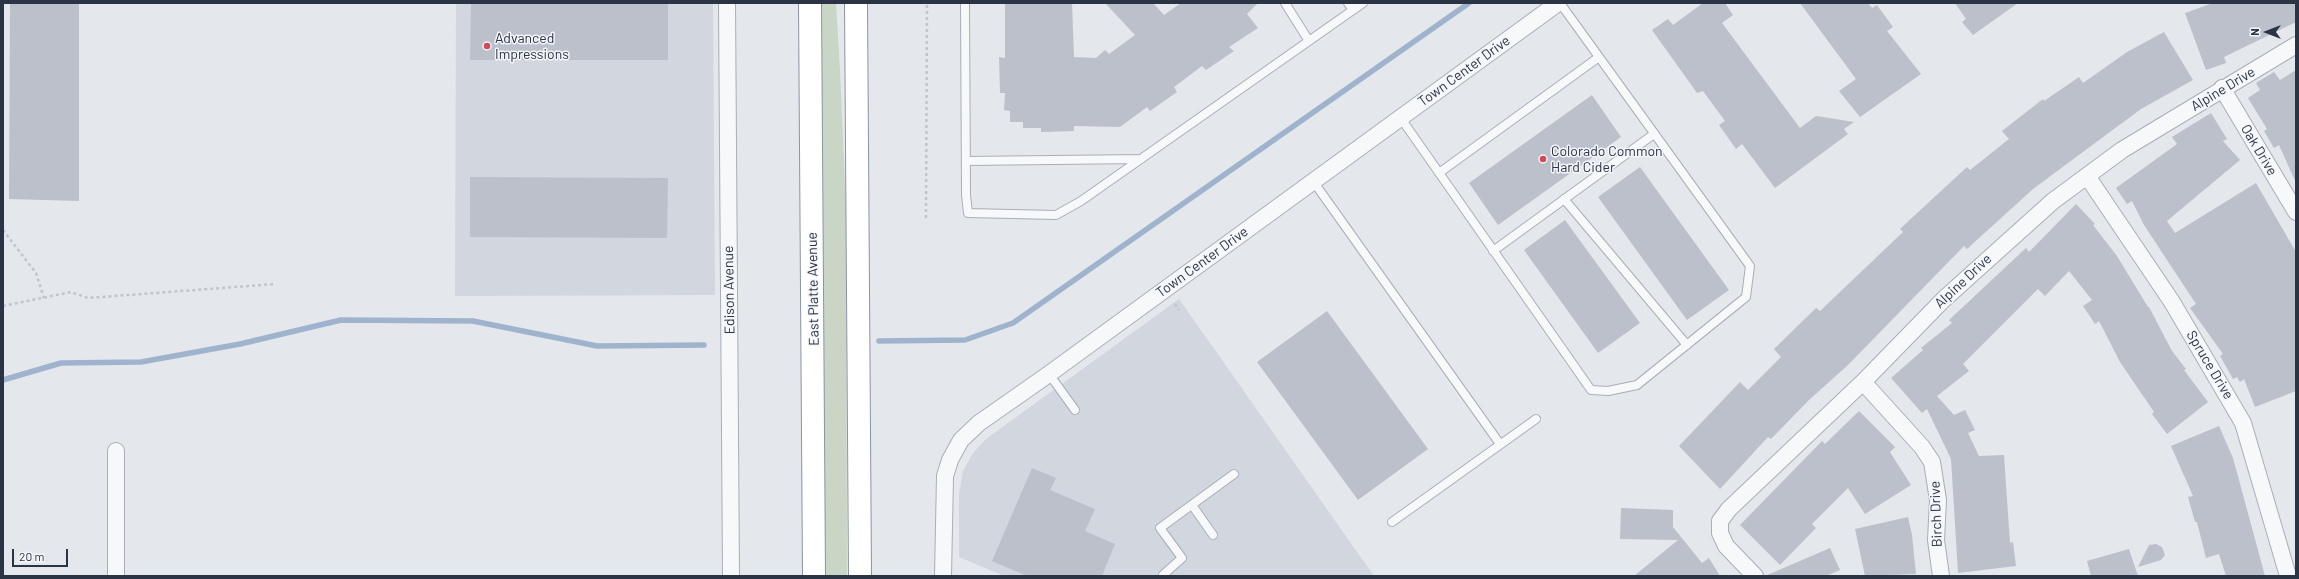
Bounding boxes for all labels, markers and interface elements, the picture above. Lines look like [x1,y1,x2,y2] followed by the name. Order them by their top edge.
[2247,12,2287,52] north arrow
[2248,28,2261,36] text: N
[495,30,569,62] place label: Advanced Impressions
[1415,32,1513,110] street label: Town Center Drive
[482,41,492,51] marker: Advanced Impressions
[2188,63,2258,115] street label: Alpine Drive
[2237,121,2281,179] street label: Oak Drive
[1551,143,1663,176] place label: Colorado Common Hard Cider
[1538,154,1548,164] marker: Colorado Common Hard Cider
[1153,223,1251,301] street label: Town Center Drive
[804,232,822,346] street label: East Platte Avenue
[720,245,738,335] street label: Edison Avenue
[1931,250,1995,312] street label: Alpine Drive
[2183,328,2237,402] street label: Spruce Drive
[1926,481,1946,547] street label: Birch Drive
[14,541,70,567] scale bar
[19,549,45,563] text: 20 m

